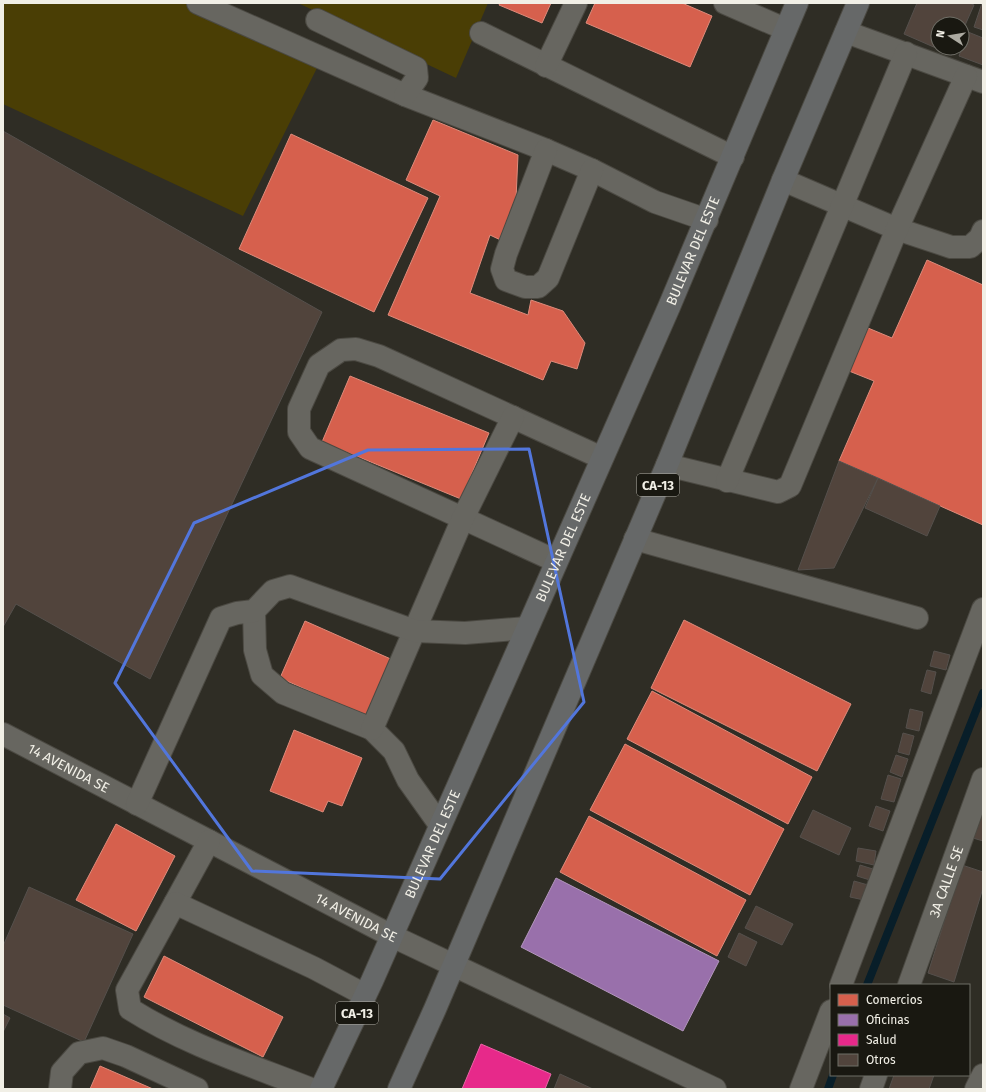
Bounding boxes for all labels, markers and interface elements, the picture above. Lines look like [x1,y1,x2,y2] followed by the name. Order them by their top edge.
[930,16,970,56] north arrow
[934,29,948,39] text: N
[662,194,723,308] street label: BULEVAR DEL ESTE
[637,474,679,496] road number: CA-13
[532,491,594,605] street label: BULEVAR DEL ESTE
[25,740,112,796] street label: 14 AVENIDA SE
[401,787,464,901] street label: BULEVAR DEL ESTE
[926,843,967,920] street label: 3A CALLE SE
[312,889,400,946] street label: 14 AVENIDA SE
[830,984,970,1076] legend
[866,993,923,1007] text: Comercios
[336,1002,378,1024] road number: CA-13
[866,1013,910,1027] text: Oficinas
[866,1033,897,1047] text: Salud
[866,1053,896,1067] text: Otros

